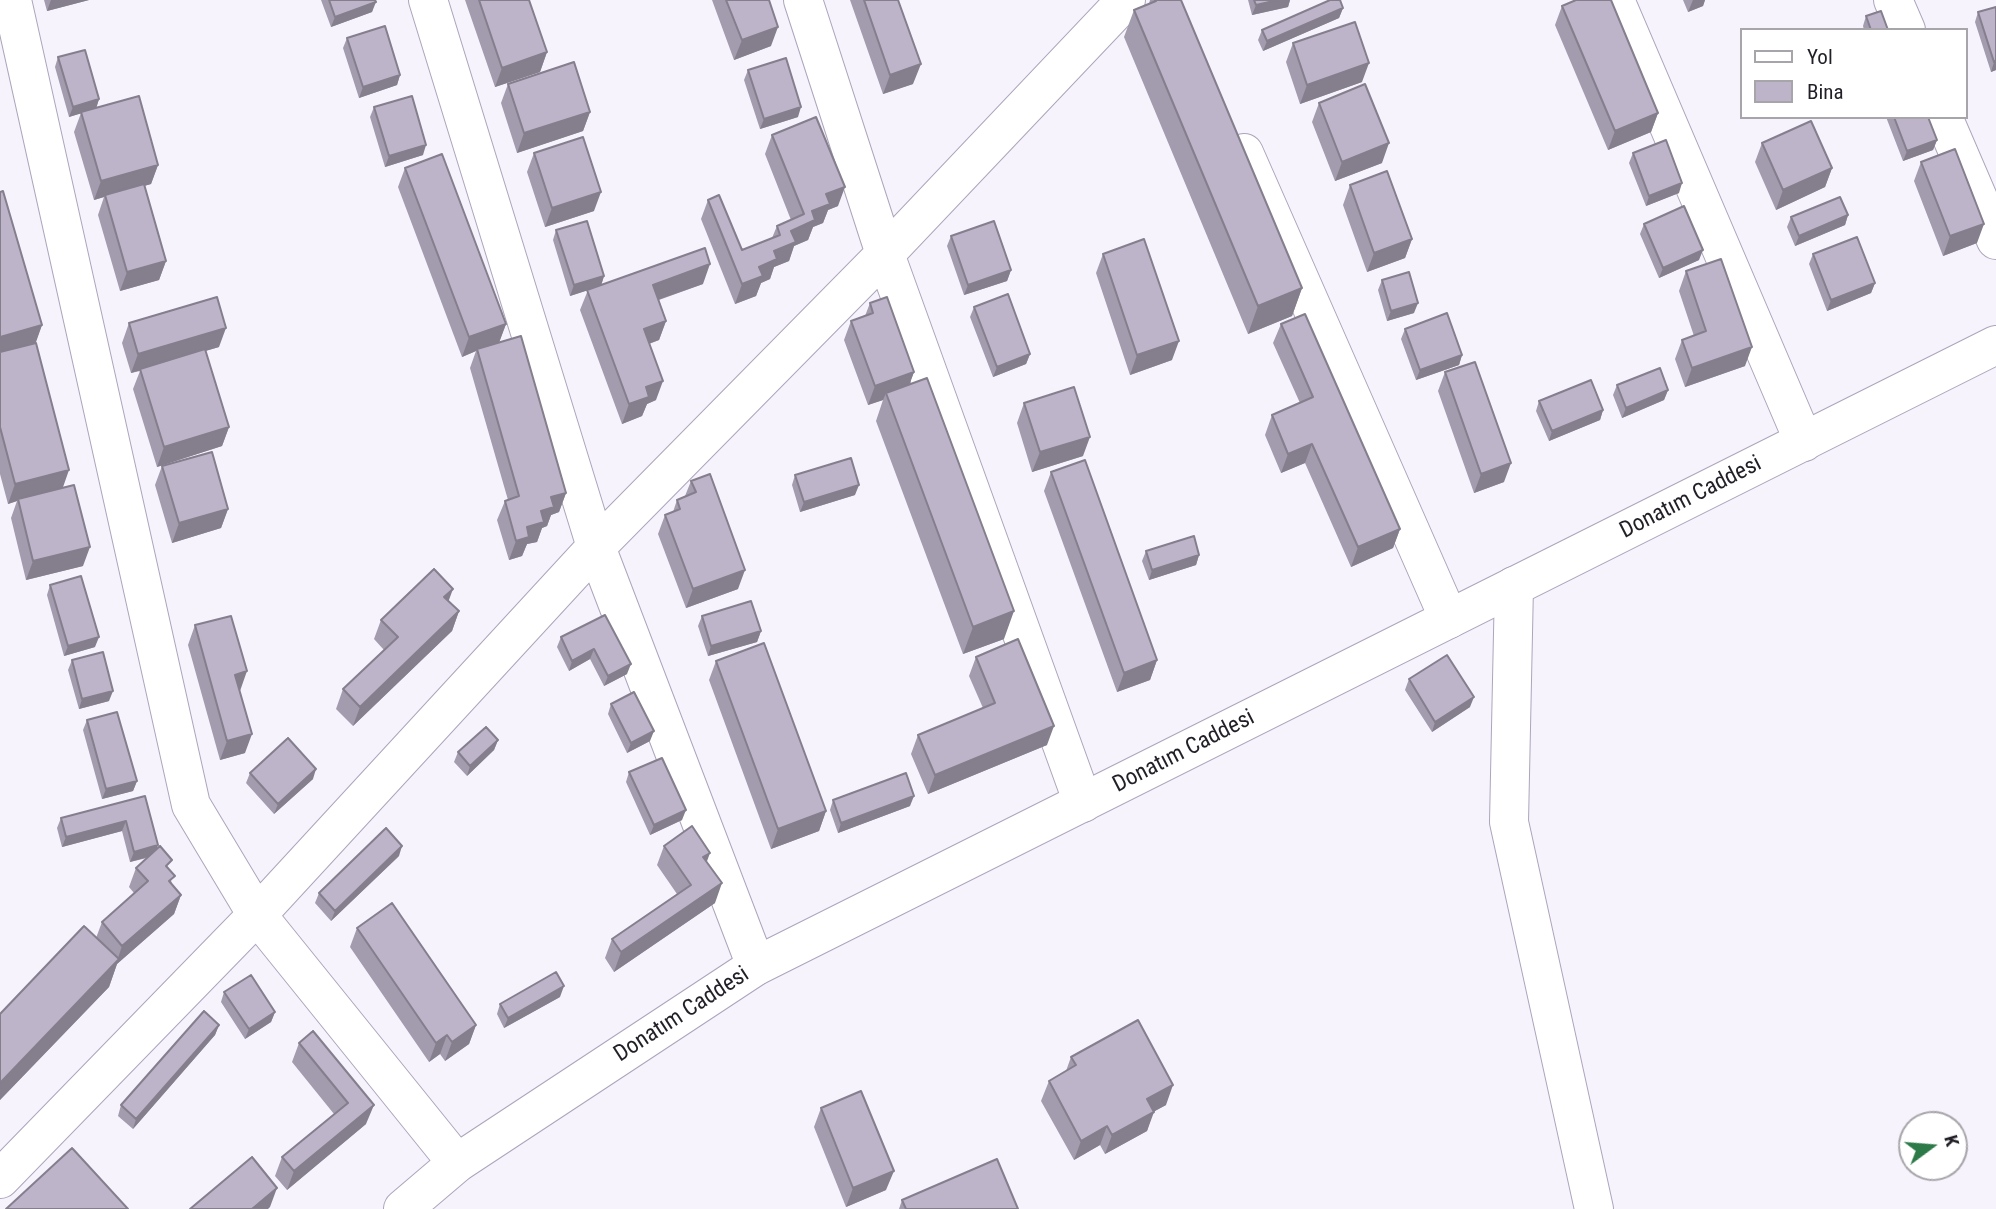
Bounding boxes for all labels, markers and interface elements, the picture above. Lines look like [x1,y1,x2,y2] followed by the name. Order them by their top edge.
[1741,28,1968,119] legend
[1807,45,1833,69] text: Yol
[1807,80,1844,104] text: Bina
[1616,451,1766,545] street label: Donatım Caddesi
[1109,705,1259,799] street label: Donatım Caddesi
[609,961,755,1069] street label: Donatım Caddesi
[1898,1111,1968,1181] north arrow
[1939,1132,1964,1149] text: K

